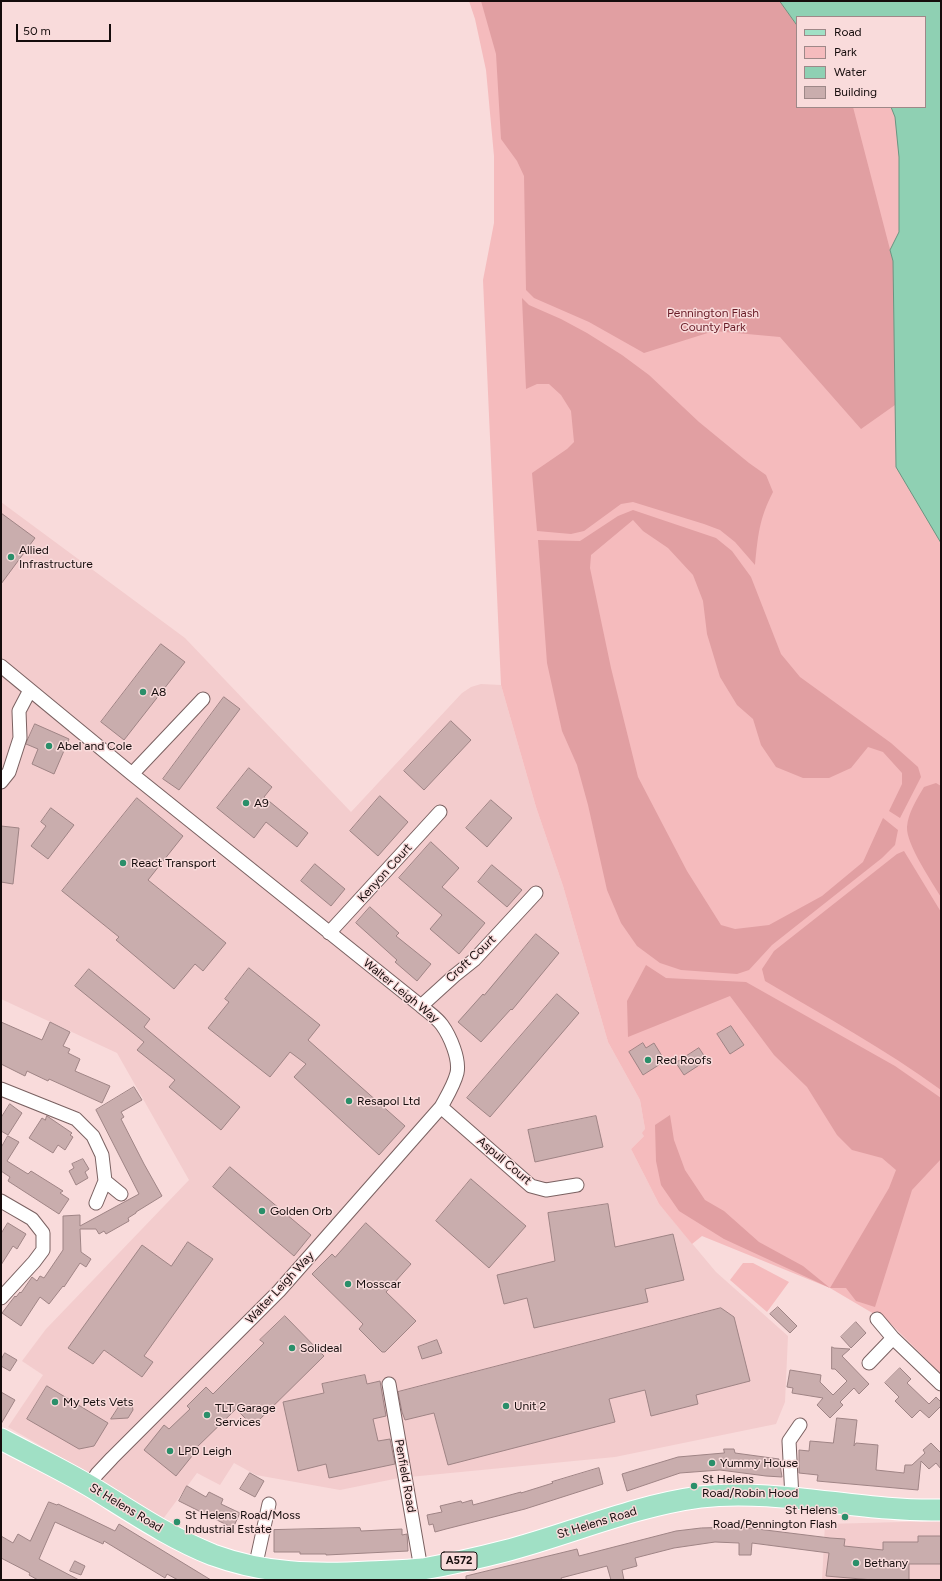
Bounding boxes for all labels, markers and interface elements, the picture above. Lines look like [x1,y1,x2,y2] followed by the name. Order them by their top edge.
[18,16,113,42] scale bar
[796,16,926,108] legend
[23,24,51,38] text: 50 m
[834,25,862,39] text: Road
[834,45,857,59] text: Park
[834,65,866,79] text: Water
[834,85,877,99] text: Building
[667,306,759,334] park label: Pennington Flash County Park
[19,543,93,571] place label: Allied Infrastructure
[6,552,16,562] marker: Allied Infrastructure
[151,685,166,699] place label: A8
[138,687,148,697] marker: A8
[57,739,132,753] place label: Abel and Cole
[44,741,54,751] marker: Abel and Cole
[254,796,269,810] place label: A9
[241,798,251,808] marker: A9
[355,841,415,905] street label: Kenyon Court
[131,856,216,870] place label: React Transport
[118,858,128,868] marker: React Transport
[443,932,499,986] street label: Croft Court
[360,956,442,1026] street label: Walter Leigh Way
[656,1053,712,1067] place label: Red Roofs
[643,1055,653,1065] marker: Red Roofs
[357,1094,420,1108] place label: Resapol Ltd
[344,1096,354,1106] marker: Resapol Ltd
[474,1134,534,1188] street label: Aspull Court
[270,1204,332,1218] place label: Golden Orb
[257,1206,267,1216] marker: Golden Orb
[243,1249,317,1327] street label: Walter Leigh Way
[356,1277,401,1291] place label: Mosscar
[343,1279,353,1289] marker: Mosscar
[300,1341,342,1355] place label: Solideal
[287,1343,297,1353] marker: Solideal
[63,1395,133,1409] place label: My Pets Vets
[50,1397,60,1407] marker: My Pets Vets
[514,1399,546,1413] place label: Unit 2
[215,1401,276,1429] place label: TLT Garage Services
[501,1401,511,1411] marker: Unit 2
[202,1410,212,1420] marker: TLT Garage Services
[391,1438,419,1514] street label: Penfield Road
[178,1444,232,1458] place label: LPD Leigh
[165,1446,175,1456] marker: LPD Leigh
[720,1456,798,1470] place label: Yummy House
[707,1458,717,1468] marker: Yummy House
[702,1472,798,1500] place label: St Helens Road/Robin Hood
[87,1481,165,1535] street label: St Helens Road
[689,1481,699,1491] marker: St Helens Road/Robin Hood
[713,1503,837,1531] place label: St Helens Road/Pennington Flash
[555,1504,639,1542] street label: St Helens Road
[185,1508,300,1536] place label: St Helens Road/Moss Industrial Estate
[840,1512,850,1522] marker: St Helens Road/Pennington Flash
[172,1517,182,1527] marker: St Helens Road/Moss Industrial Estate
[441,1552,477,1570] road number: A572
[864,1556,908,1570] place label: Bethany
[851,1558,861,1568] marker: Bethany

